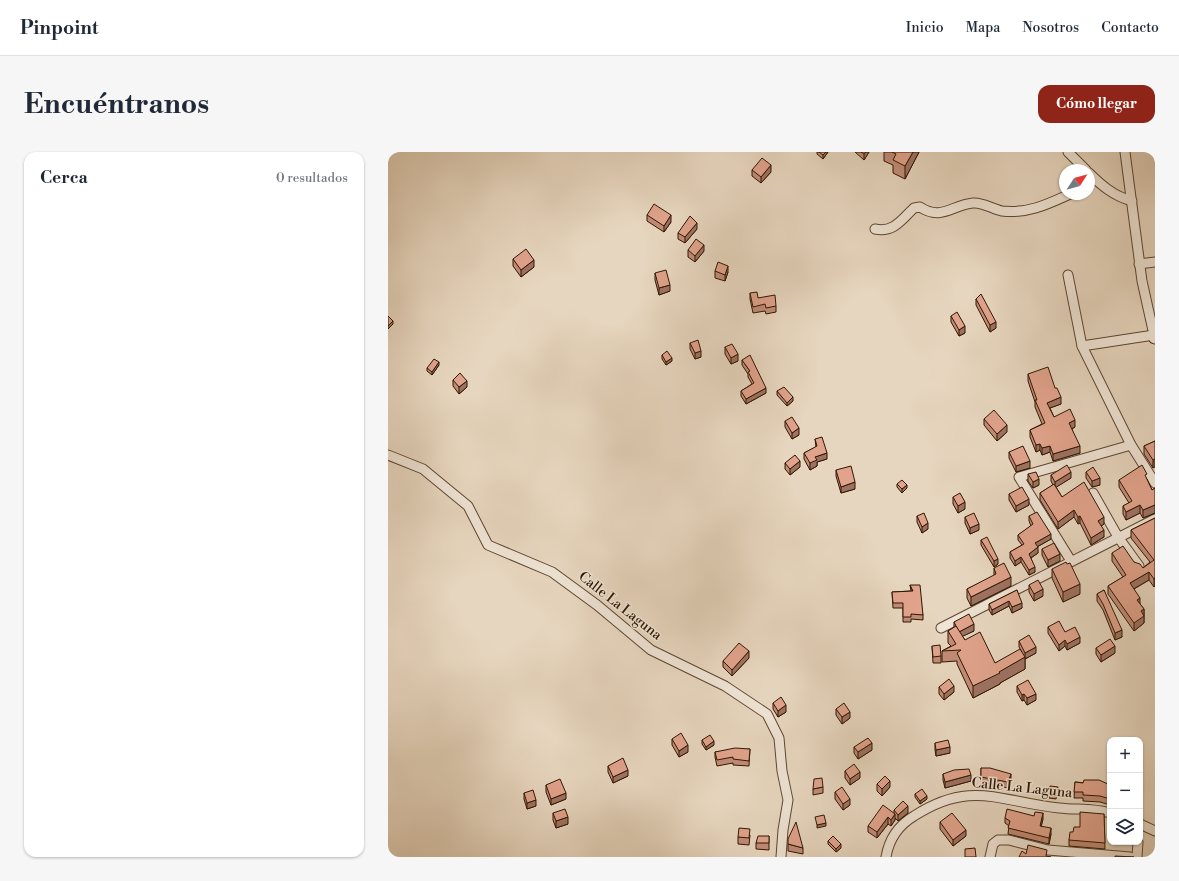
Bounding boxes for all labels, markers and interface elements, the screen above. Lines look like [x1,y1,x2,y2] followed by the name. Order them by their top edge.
[20,16,99,40] text: Pinpoint
[906,19,944,37] text: Inicio
[966,19,1000,37] text: Mapa
[1022,19,1079,37] text: Nosotros
[1101,19,1159,37] text: Contacto
[1038,85,1155,123] button: Cómo llegar
[24,87,209,122] text: Encuéntranos
[1059,164,1095,200] north arrow
[40,167,88,189] text: Cerca
[276,170,348,186] text: 0 resultados
[575,568,666,645] street label: Calle La Laguna
[1107,737,1143,845] map controls
[1107,737,1143,773] button: +
[1107,773,1143,809] button: −
[971,774,1074,802] street label: Calle La Laguna
[1107,809,1143,845] button: layers

